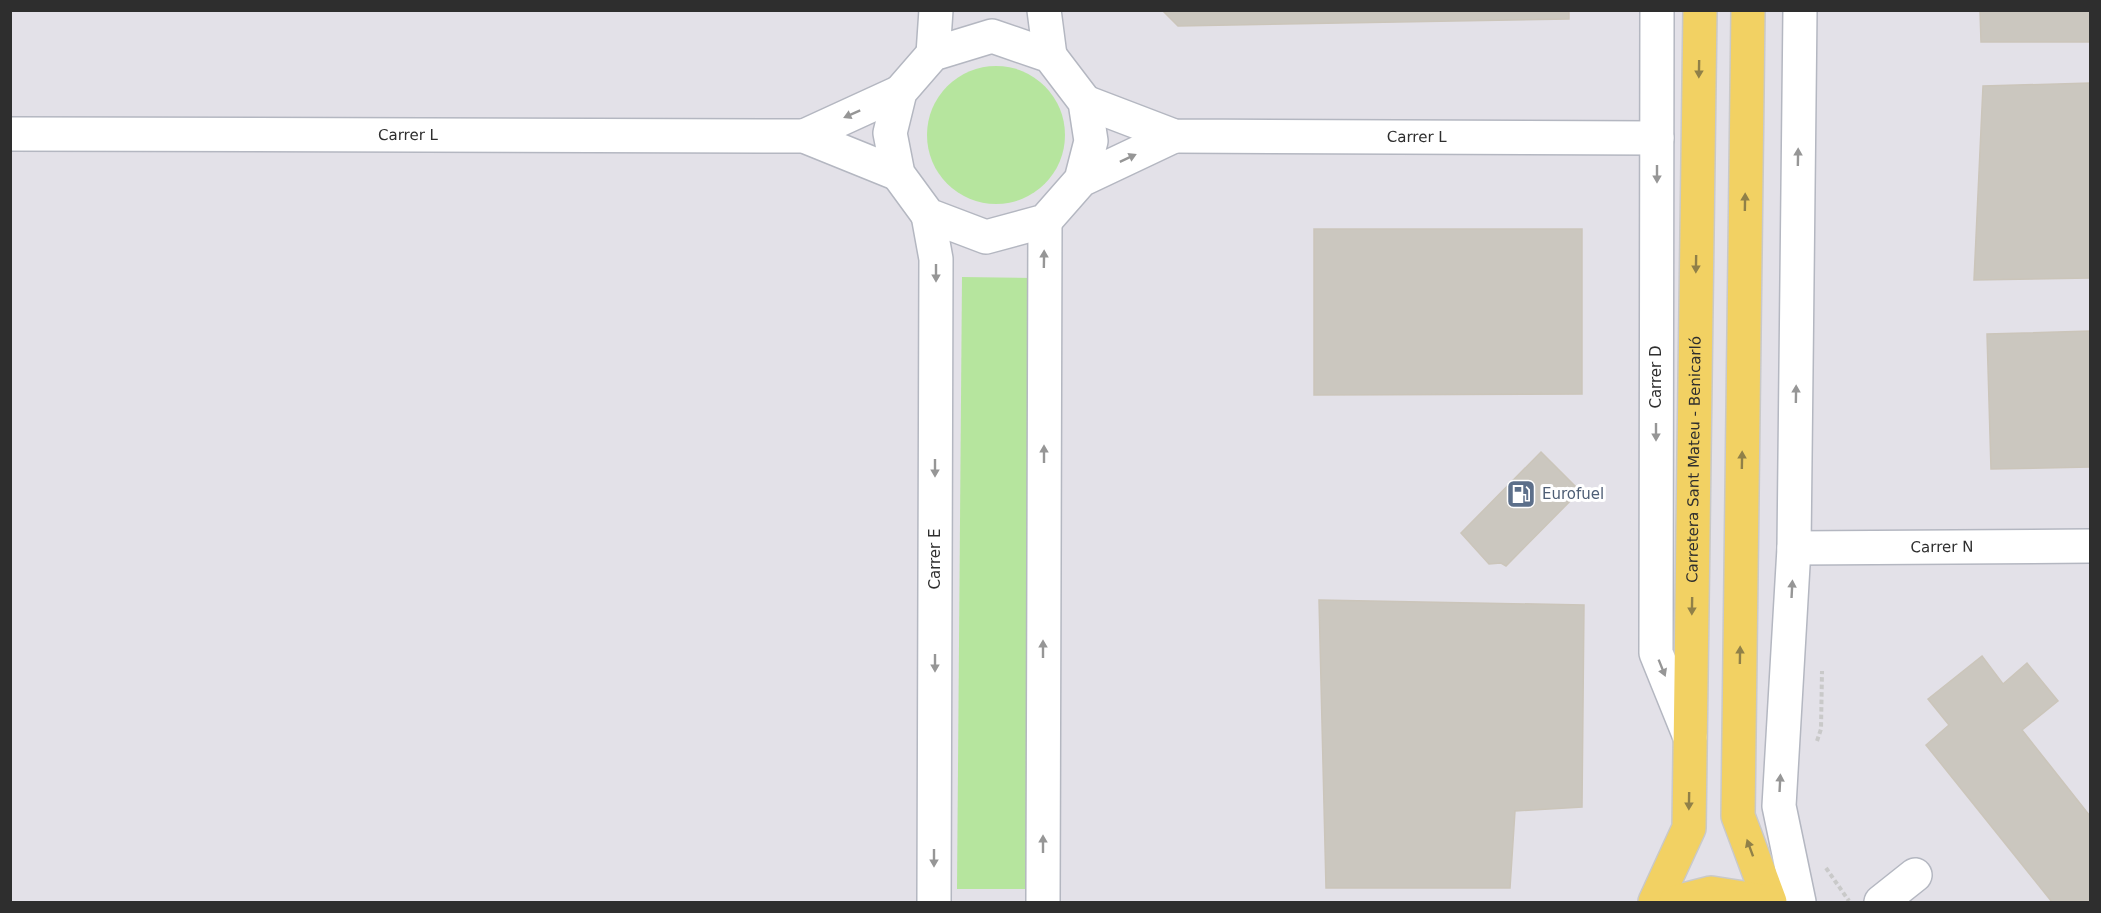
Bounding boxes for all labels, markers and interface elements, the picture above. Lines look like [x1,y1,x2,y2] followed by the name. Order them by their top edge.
[1694,59,1704,78] one-way arrow
[843,109,861,119] one-way arrow
[378,126,439,144] street label: Carrer L
[1387,128,1447,146] street label: Carrer L
[1794,147,1803,166] one-way arrow
[1119,154,1136,163] one-way arrow
[1652,164,1662,183] one-way arrow
[1741,192,1750,211] one-way arrow
[1039,250,1049,269] one-way arrow
[1692,254,1701,273] one-way arrow
[931,264,941,283] one-way arrow
[1683,336,1705,583] street label: Carretera Sant Mateu - Benicarló
[1647,345,1665,409] street label: Carrer D
[1791,384,1801,403] one-way arrow
[1651,422,1661,441] one-way arrow
[1039,445,1049,464] one-way arrow
[1737,450,1747,469] one-way arrow
[930,459,940,478] one-way arrow
[1505,478,1537,510] fuel station icon: Eurofuel
[1542,485,1604,503] place label: Eurofuel
[926,528,944,590] street label: Carrer E
[1911,538,1973,556] street label: Carrer N
[1787,579,1796,598] one-way arrow
[1687,596,1696,615] one-way arrow
[1038,640,1048,659] one-way arrow
[1735,645,1745,664] one-way arrow
[930,654,940,673] one-way arrow
[1658,659,1667,677] one-way arrow
[1776,774,1785,793] one-way arrow
[1684,791,1694,810] one-way arrow
[1038,835,1048,854] one-way arrow
[1744,838,1754,856] one-way arrow
[929,849,939,868] one-way arrow

